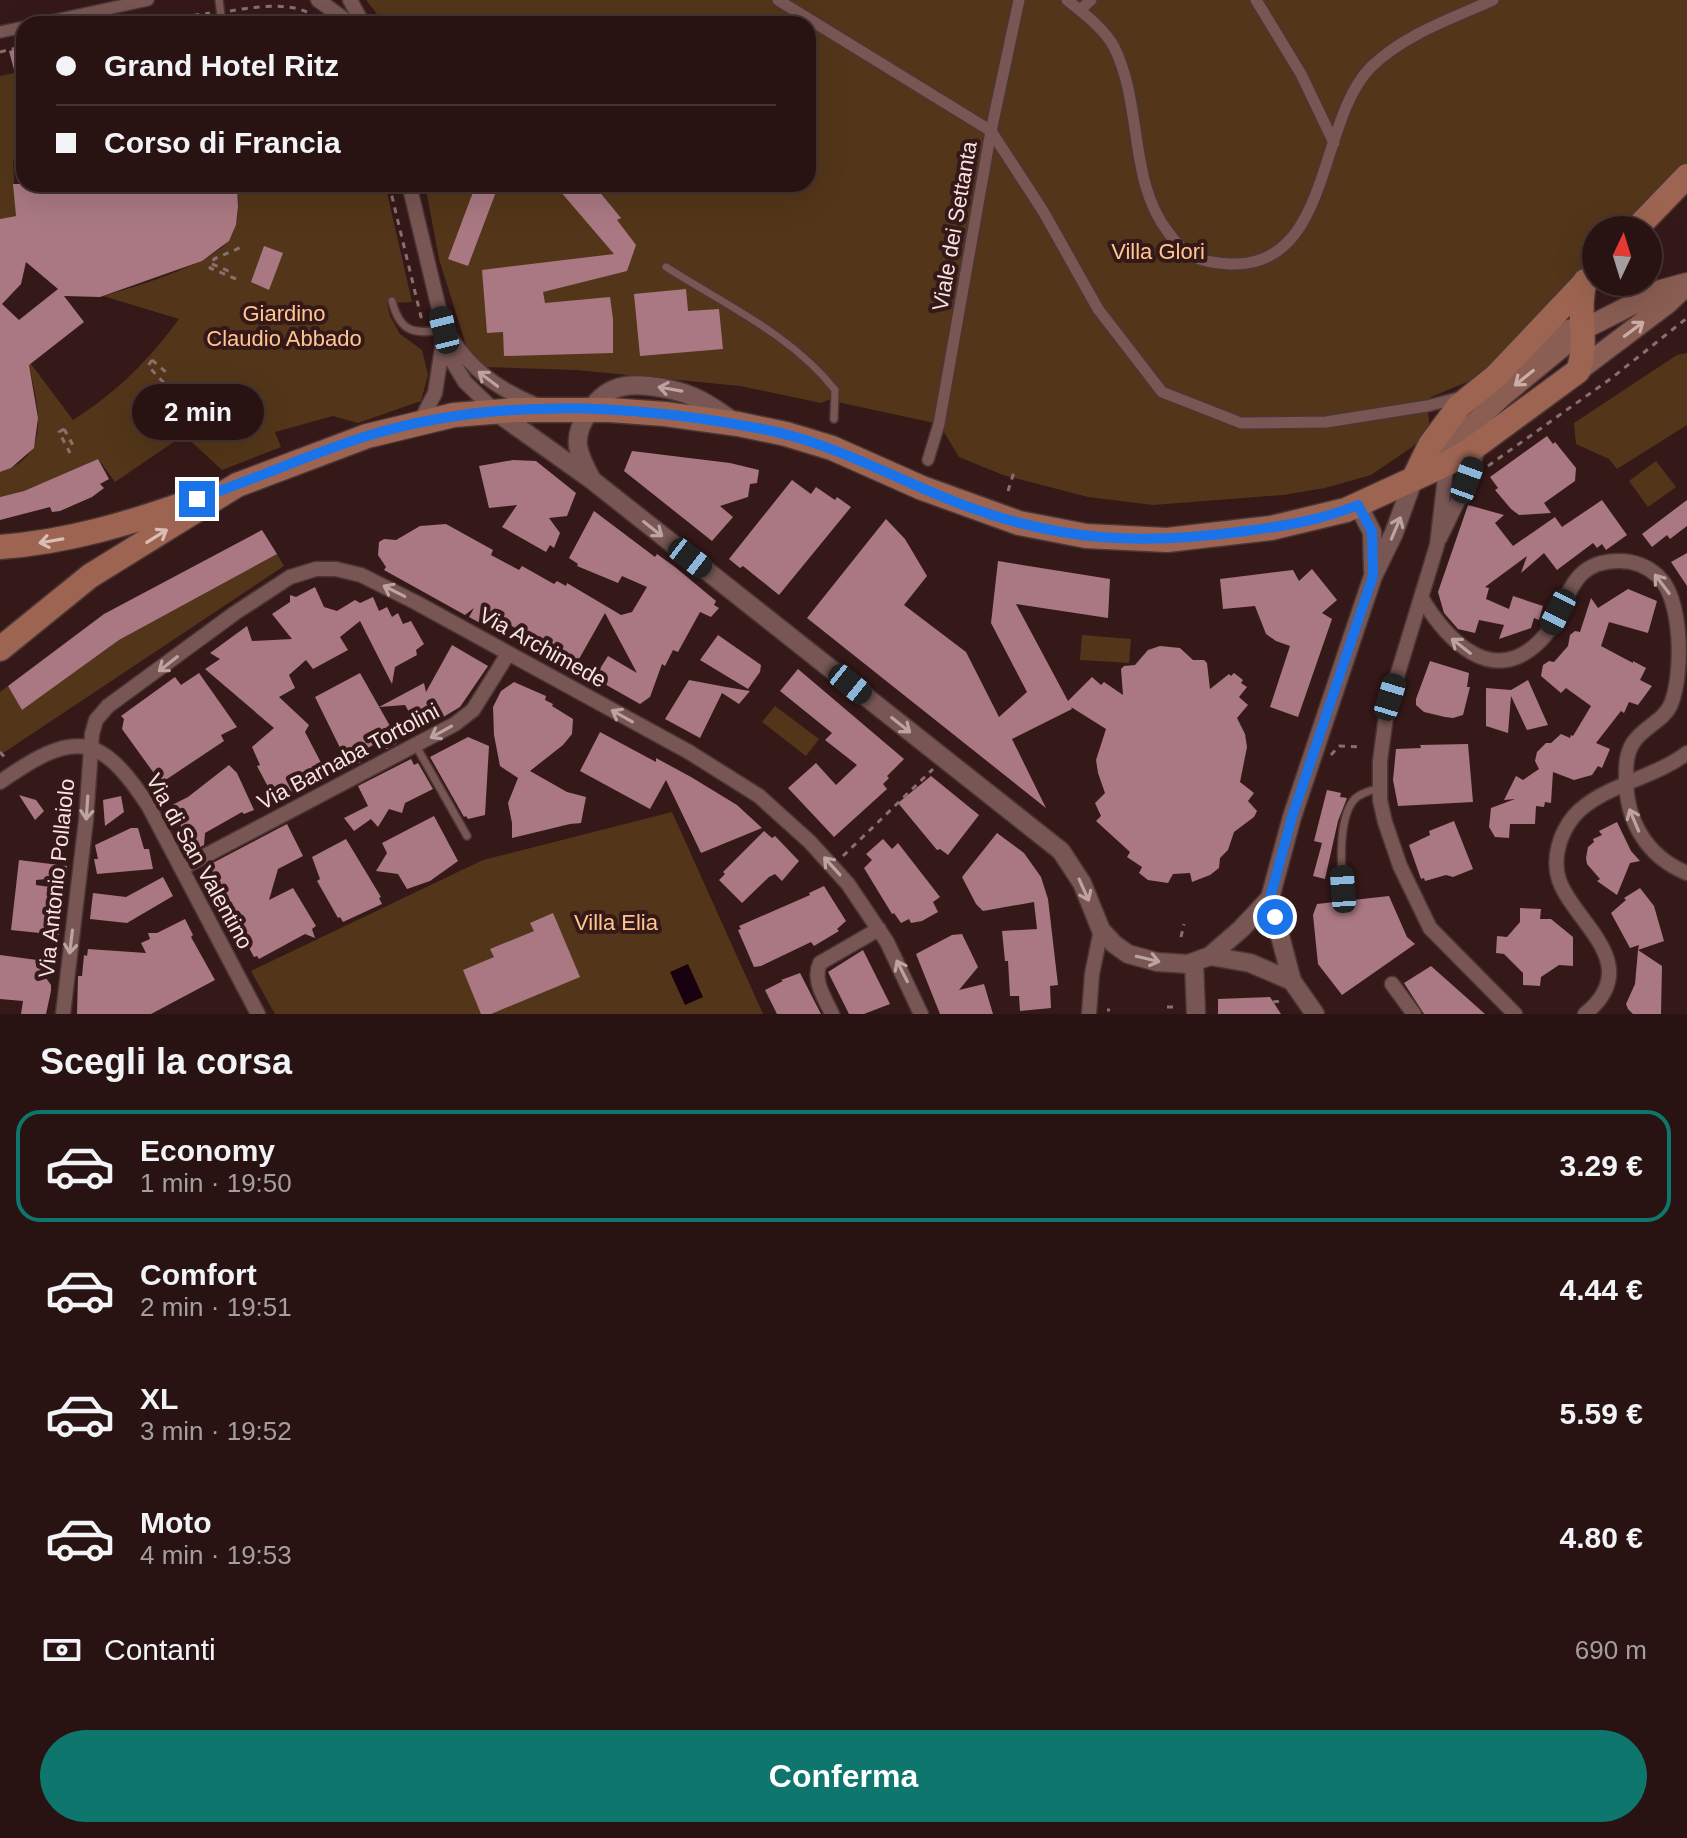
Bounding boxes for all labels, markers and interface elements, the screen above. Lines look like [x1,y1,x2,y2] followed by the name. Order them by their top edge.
[104,49,339,82] text: Grand Hotel Ritz
[104,126,341,159] text: Corso di Francia
[927,138,982,313] street label: Viale dei Settanta
[1582,216,1662,296] north arrow
[1582,216,1662,296] map controls
[1111,239,1205,264] park label: Villa Glori
[206,301,362,351] park label: Giardino Claudio Abbado
[427,304,461,356] car
[1623,321,1644,338] one-way arrow
[1514,369,1534,387] one-way arrow
[478,371,499,388] one-way arrow
[657,381,683,396] one-way arrow
[131,383,263,439] callout: 2 min
[164,397,232,427] text: 2 min
[1448,453,1486,507] car
[179,481,215,517] route end
[1389,516,1404,541] one-way arrow
[642,520,663,538] one-way arrow
[145,528,168,544] one-way arrow
[664,534,716,582] car
[39,535,64,550] one-way arrow
[1654,574,1671,595] one-way arrow
[383,583,407,599] one-way arrow
[1536,585,1580,639] car
[475,602,611,693] street label: Via Archimede
[1451,637,1472,655] one-way arrow
[158,655,179,672] one-way arrow
[824,660,876,708] car
[1372,671,1408,723] car
[253,698,443,815] street label: Via Barnaba Tortolini
[611,708,635,723] one-way arrow
[890,716,911,734] one-way arrow
[429,725,453,741] one-way arrow
[141,769,258,953] street label: Via di San Valentino
[34,777,79,979] street label: Via Antonio Pollaiolo
[79,794,94,821] one-way arrow
[1625,808,1640,833] one-way arrow
[824,857,842,877] one-way arrow
[1329,864,1357,914] car
[1077,877,1092,901] one-way arrow
[1257,899,1293,935] route start
[574,910,659,935] park label: Villa Elia
[63,929,78,954] one-way arrow
[1134,953,1160,968] one-way arrow
[893,959,909,983] one-way arrow
[40,1041,292,1082] text: Scegli la corsa
[44,1130,116,1202] icon: car
[140,1134,275,1167] text: Economy
[1560,1149,1643,1182] text: 3.29 €
[140,1168,292,1198] text: 1 min · 19:50
[44,1254,116,1326] icon: car
[140,1258,257,1291] text: Comfort
[1560,1273,1643,1306] text: 4.44 €
[140,1292,292,1322] text: 2 min · 19:51
[44,1378,116,1450] icon: car
[140,1382,178,1415] text: XL
[1560,1397,1643,1430] text: 5.59 €
[140,1416,292,1446] text: 3 min · 19:52
[44,1502,116,1574] icon: car
[140,1506,212,1539] text: Moto
[1560,1521,1643,1554] text: 4.80 €
[140,1540,292,1570] text: 4 min · 19:53
[40,1628,84,1672] icon: cash
[104,1633,216,1666] text: Contanti
[1575,1635,1647,1665] text: 690 m
[40,1730,1647,1822] button: Conferma

